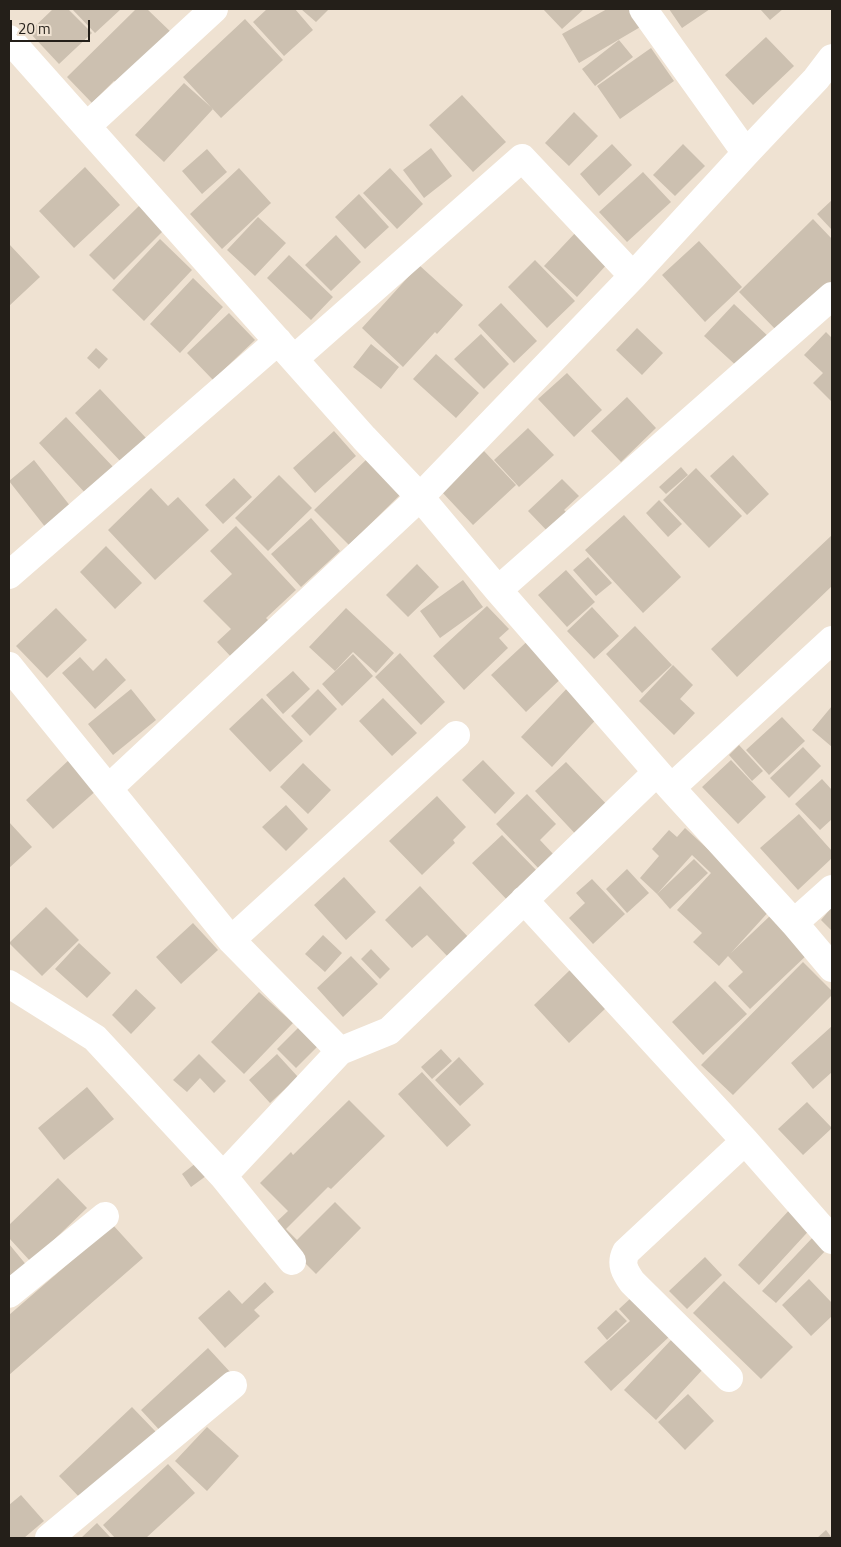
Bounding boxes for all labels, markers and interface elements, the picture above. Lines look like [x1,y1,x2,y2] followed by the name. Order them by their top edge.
[12,10,92,42] scale bar
[18,17,51,40] text: 20 m

